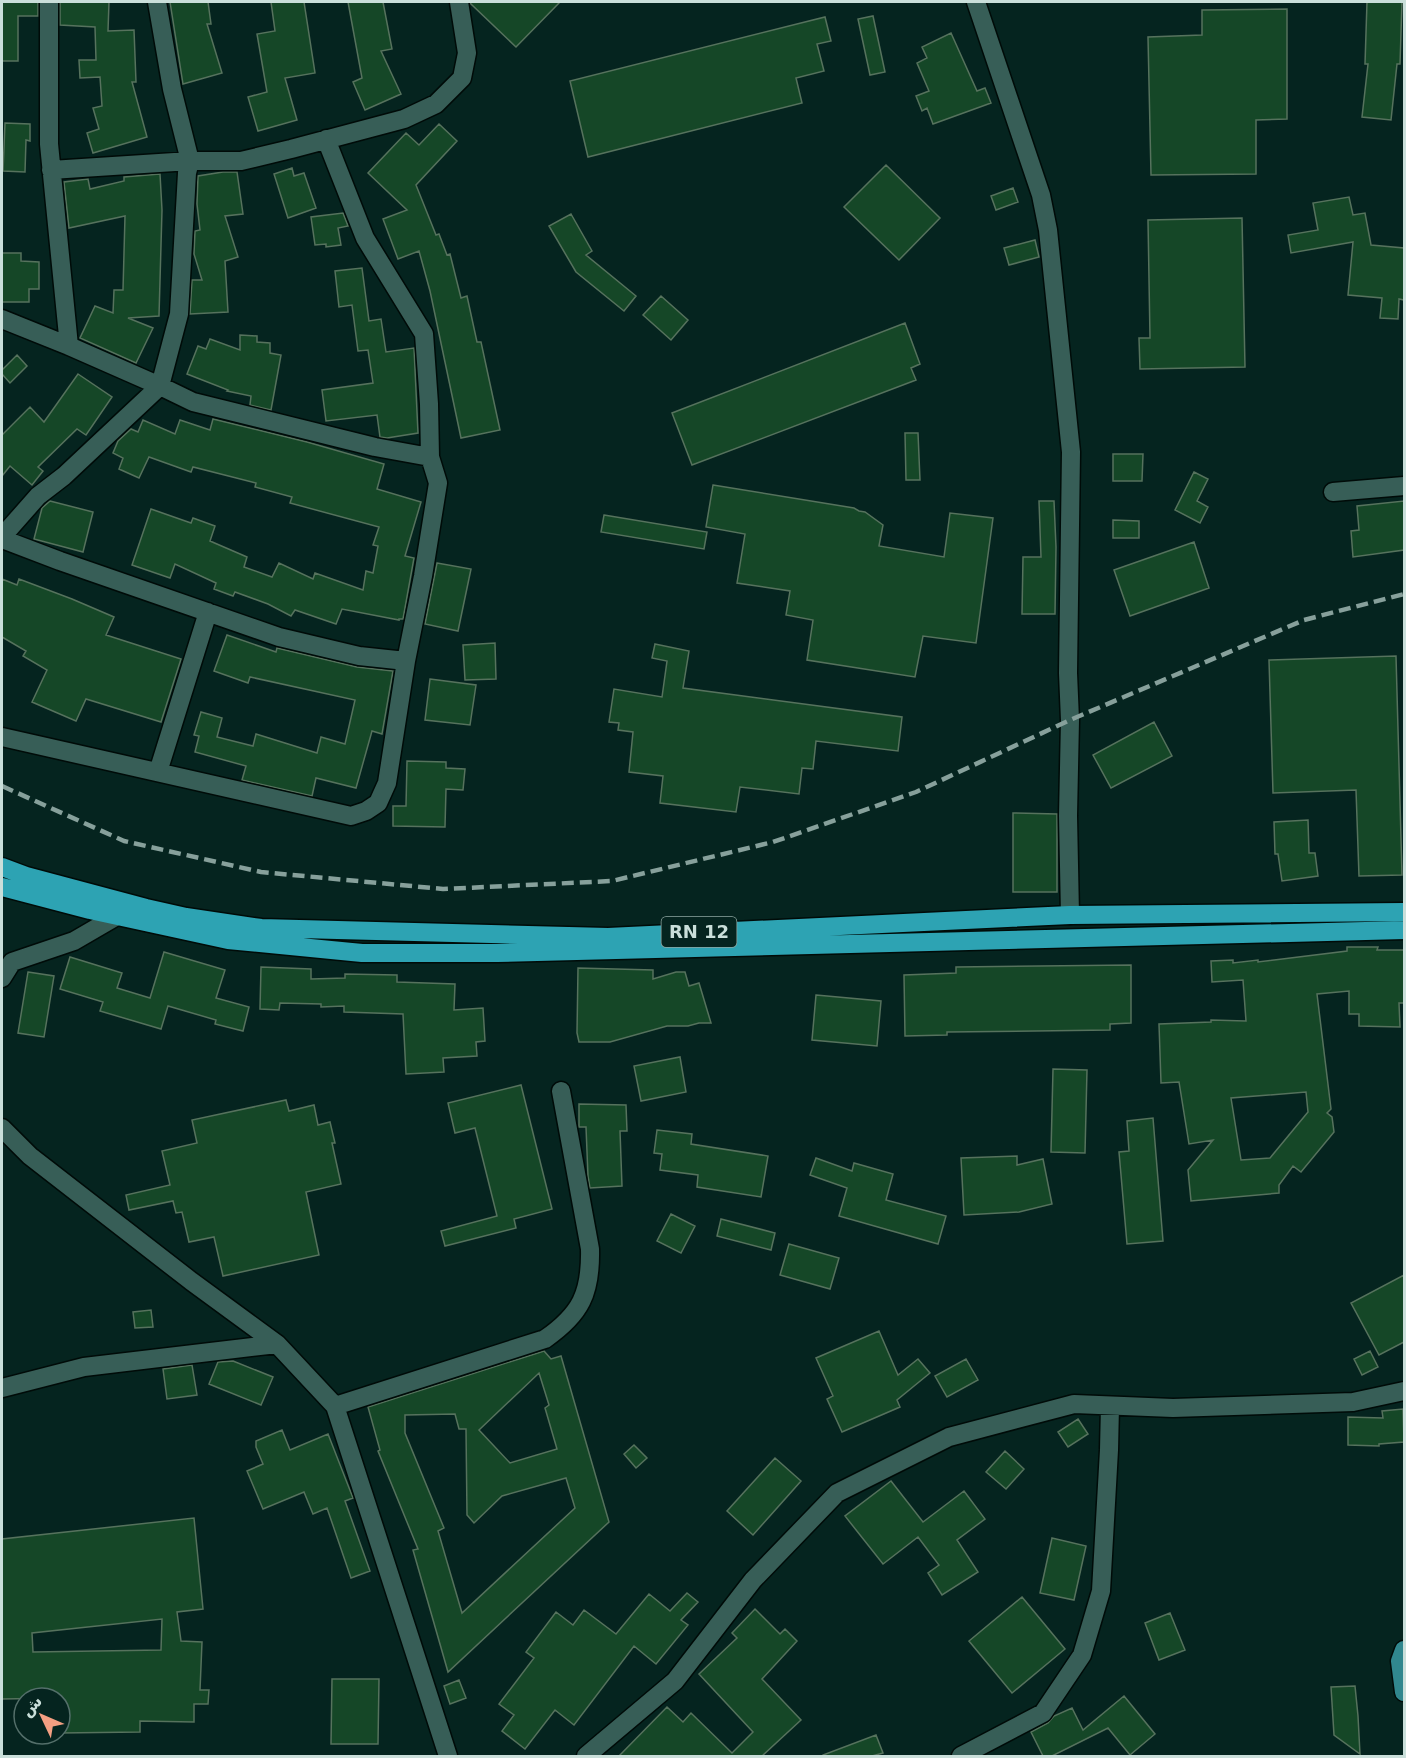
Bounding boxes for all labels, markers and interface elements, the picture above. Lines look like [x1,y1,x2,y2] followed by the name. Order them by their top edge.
[662,917,736,947] road number: RN 12
[12,1686,72,1746] north arrow
[17,1691,46,1720] text: ش

